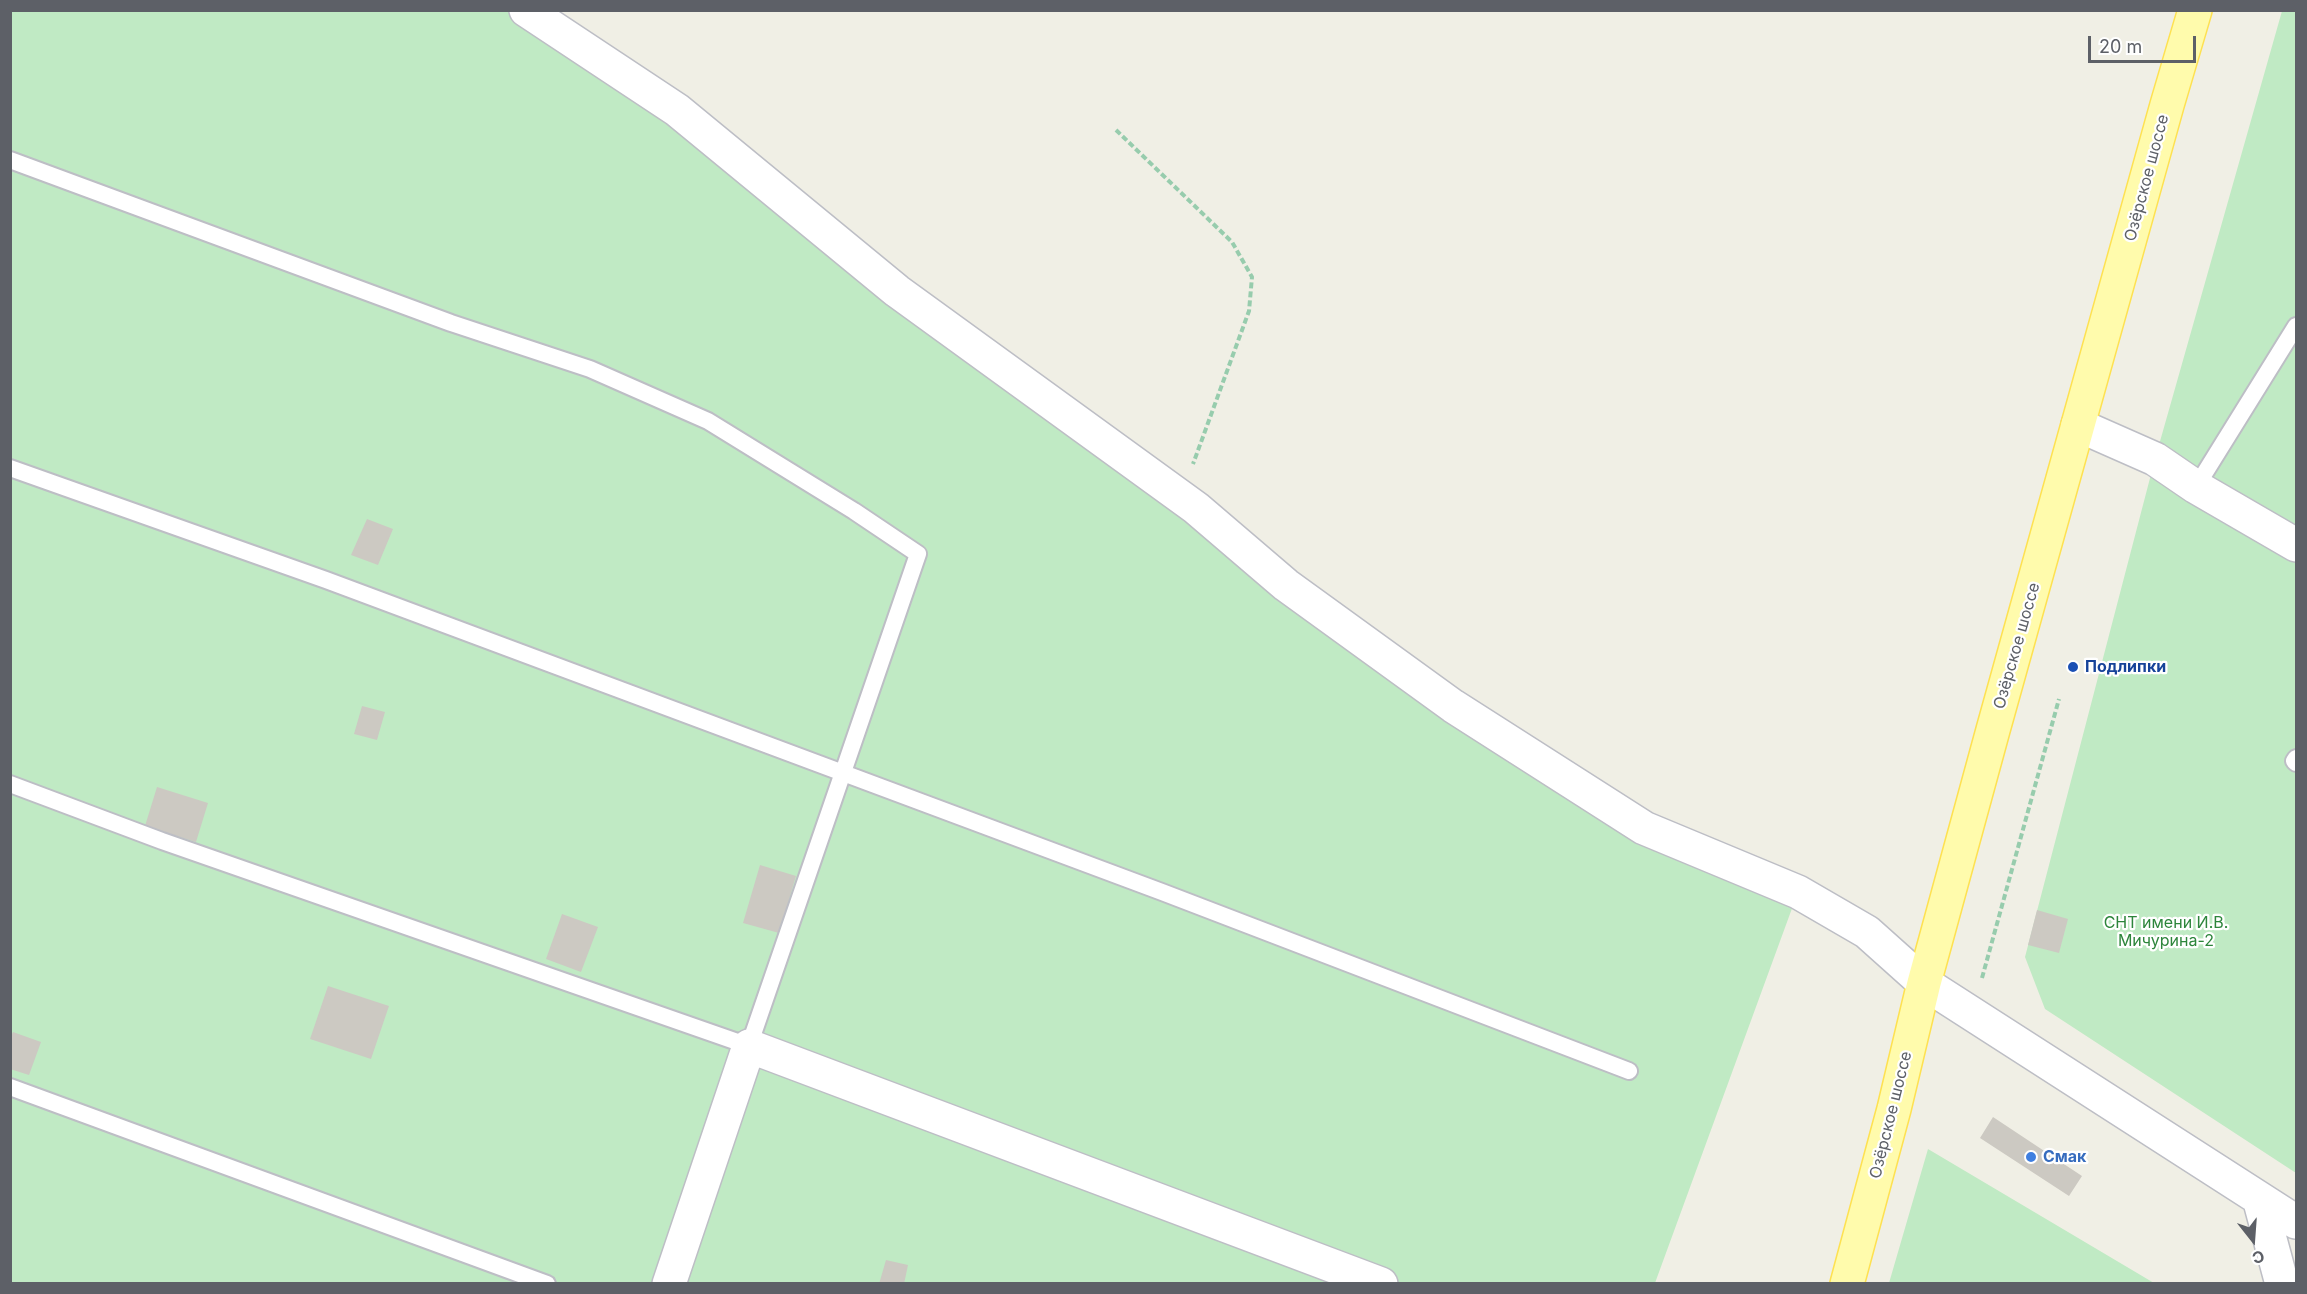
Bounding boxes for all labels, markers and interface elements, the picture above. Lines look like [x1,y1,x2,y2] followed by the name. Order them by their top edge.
[2091,24,2199,62] scale bar
[2099,36,2142,57] text: 20 m
[2121,112,2173,244] street label: Озёрское шоссе
[1990,581,2044,711] street label: Озёрское шоссе
[2085,657,2166,677] place label: Подлипки
[2066,660,2080,674] marker: Подлипки
[2104,913,2228,951] park label: СНТ имени И.В. Мичурина-2
[1866,1049,1916,1181] street label: Озёрское шоссе
[2043,1147,2086,1167] place label: Смак
[2024,1150,2038,1164] marker: Смак
[2223,1210,2283,1270] north arrow
[2250,1246,2267,1269] text: С

